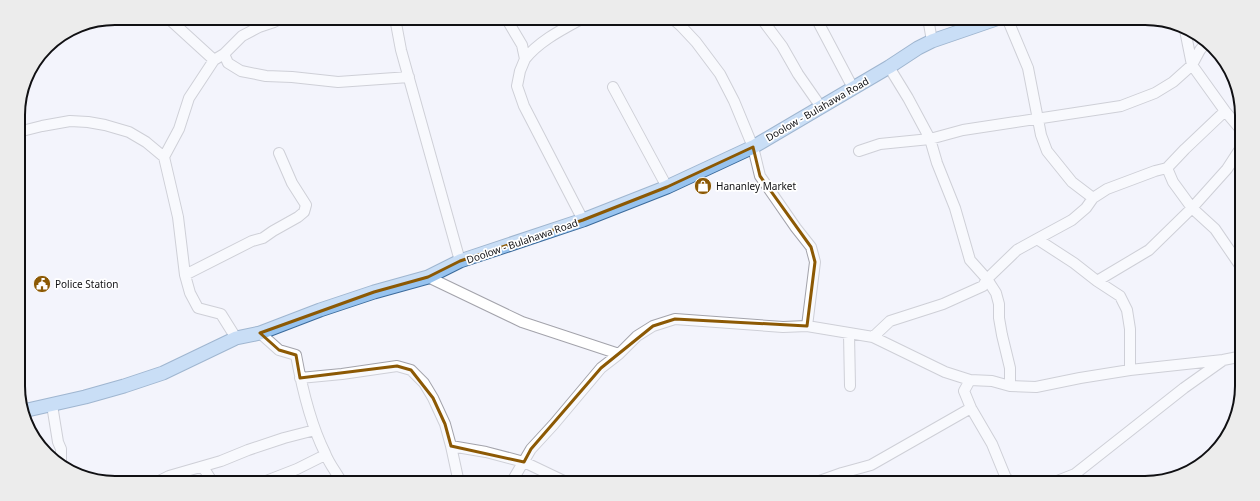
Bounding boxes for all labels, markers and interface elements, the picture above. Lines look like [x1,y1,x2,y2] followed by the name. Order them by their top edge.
[763,74,871,144] street label: Doolow - Bulahawa Road
[693,176,713,196] shop icon: Hananley Market
[716,179,796,193] place label: Hananley Market
[464,215,580,267] street label: Doolow - Bulahawa Road
[32,274,52,294] public building icon: Police Station
[55,277,118,291] place label: Police Station

